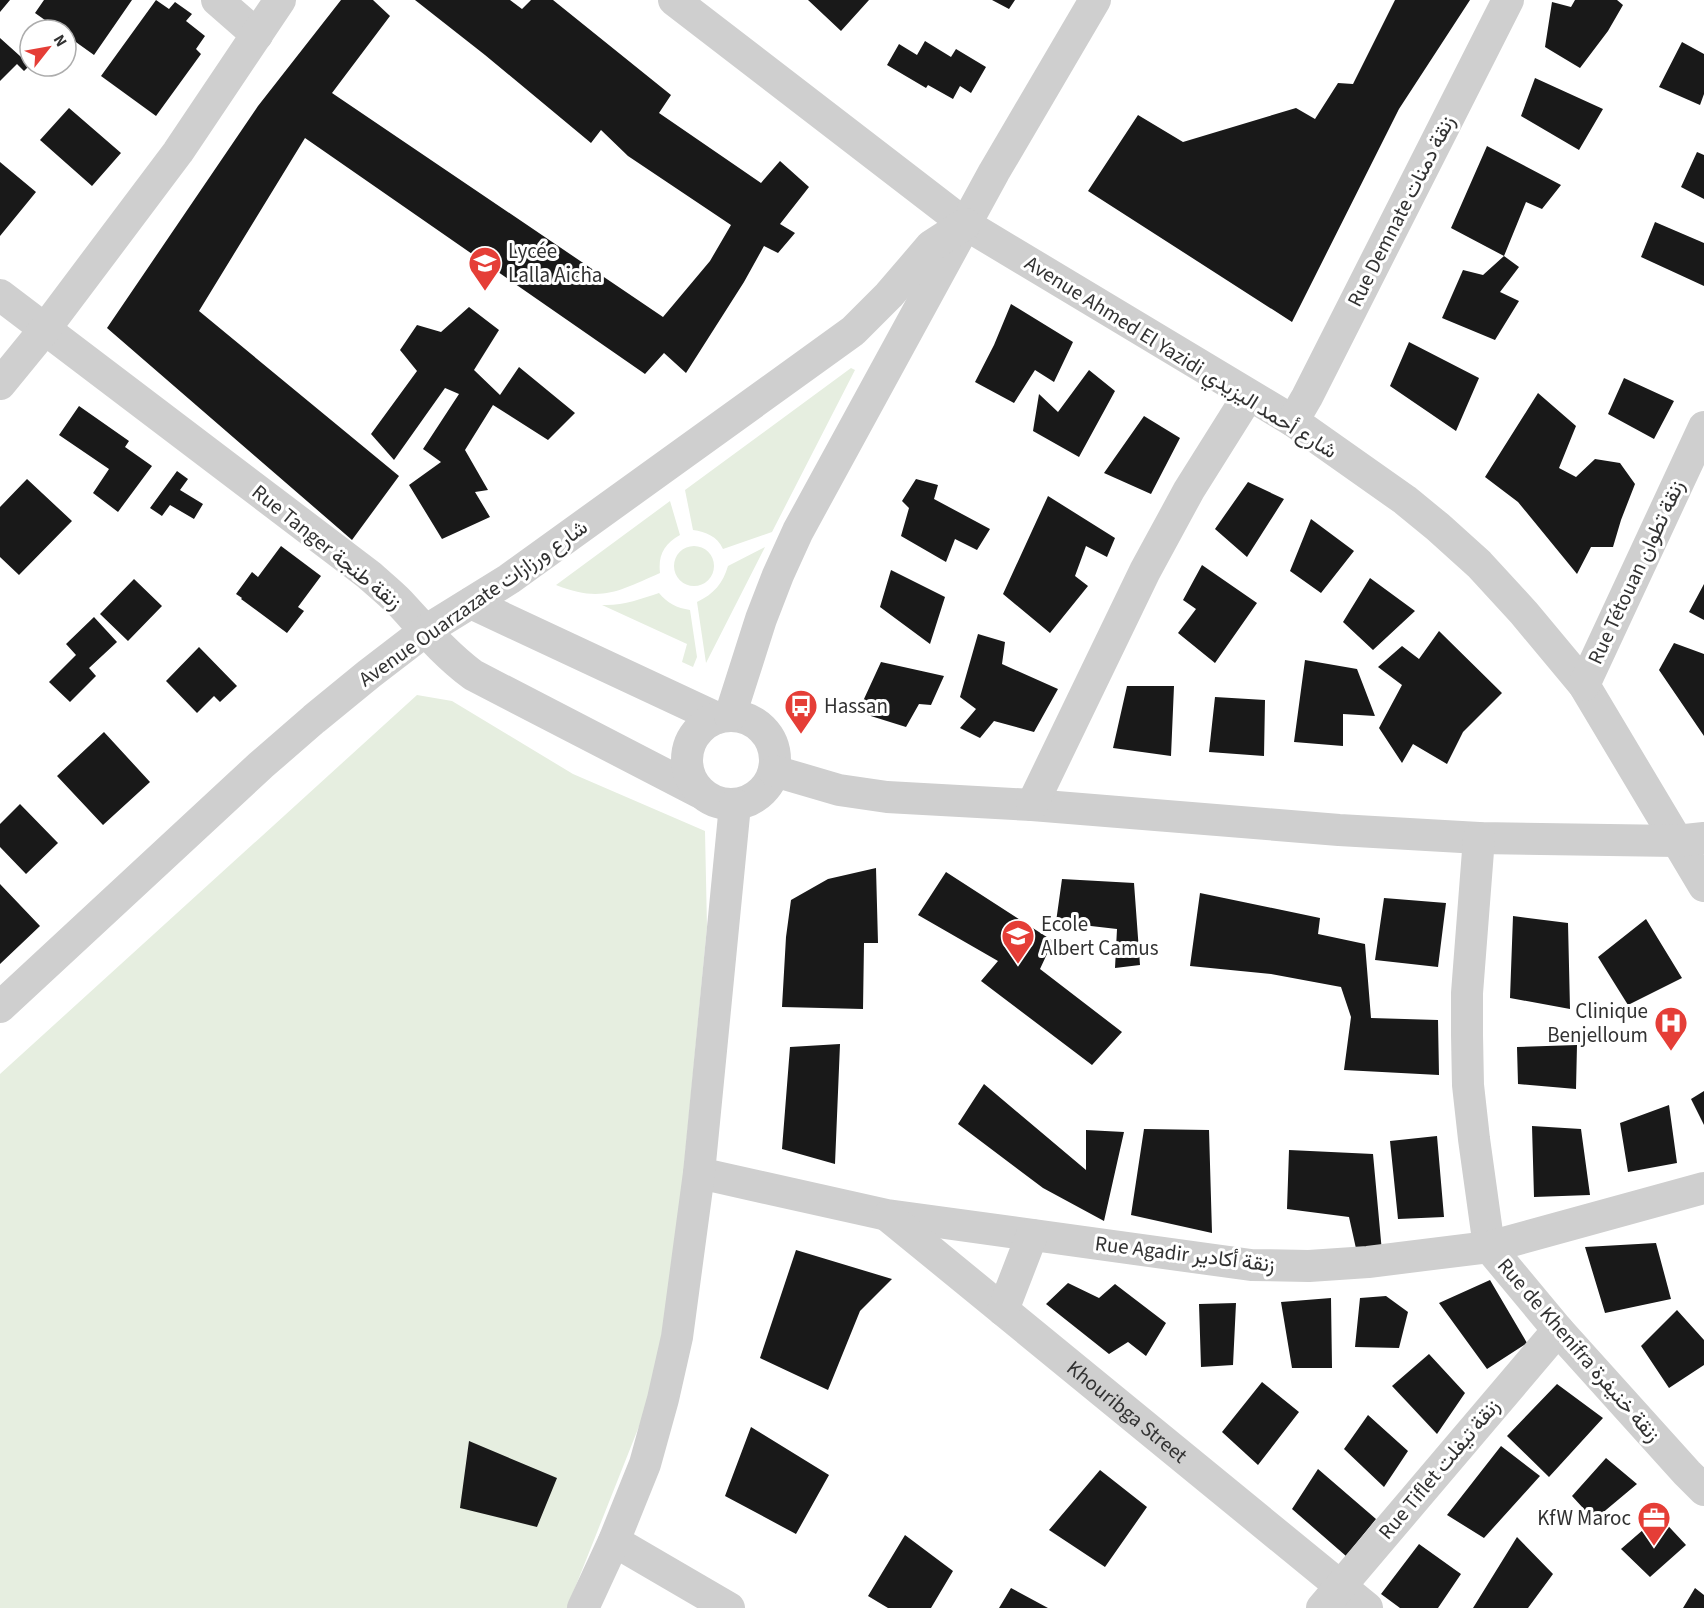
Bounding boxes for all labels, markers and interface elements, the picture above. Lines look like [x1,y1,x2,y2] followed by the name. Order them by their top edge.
[18,18,78,78] north arrow
[48,31,72,51] text: N
[1340,110,1462,312] street label: Rue Demnate زنقة دمنات
[508,236,602,290] place label: Lycée Lalla Aicha
[467,245,503,292] school or university icon: Lycée Lalla Aicha
[1018,248,1343,468] street label: Avenue Ahmed El Yazidi شارع أحمد اليزيدي
[1580,475,1692,669] street label: Rue Tétouan زنقة تطوان
[246,477,408,617] street label: Rue Tanger زنقة طنجة
[352,512,594,694] street label: Avenue Ouarzazate شارع ورزازات
[783,688,819,735] bus stop icon: Hassan
[824,691,888,721] place label: Hassan
[1041,909,1159,963] place label: Ecole Albert Camus
[1000,918,1036,965] school or university icon: Ecole Albert Camus
[1547,996,1648,1050] place label: Clinique Benjelloum
[1653,1005,1689,1052] hospital icon: Clinique Benjelloum
[1093,1228,1277,1280] street label: Rue Agadir زنقة أكادير
[1490,1251,1668,1449] street label: Rue de Khenifra زنقة خنيفرة
[1060,1353,1194,1470] street label: Khouribga Street
[1371,1392,1507,1546] street label: Rue Tiflet زنقة تيفلت
[1636,1500,1672,1547] office icon: KfW Maroc
[1537,1503,1631,1533] place label: KfW Maroc

